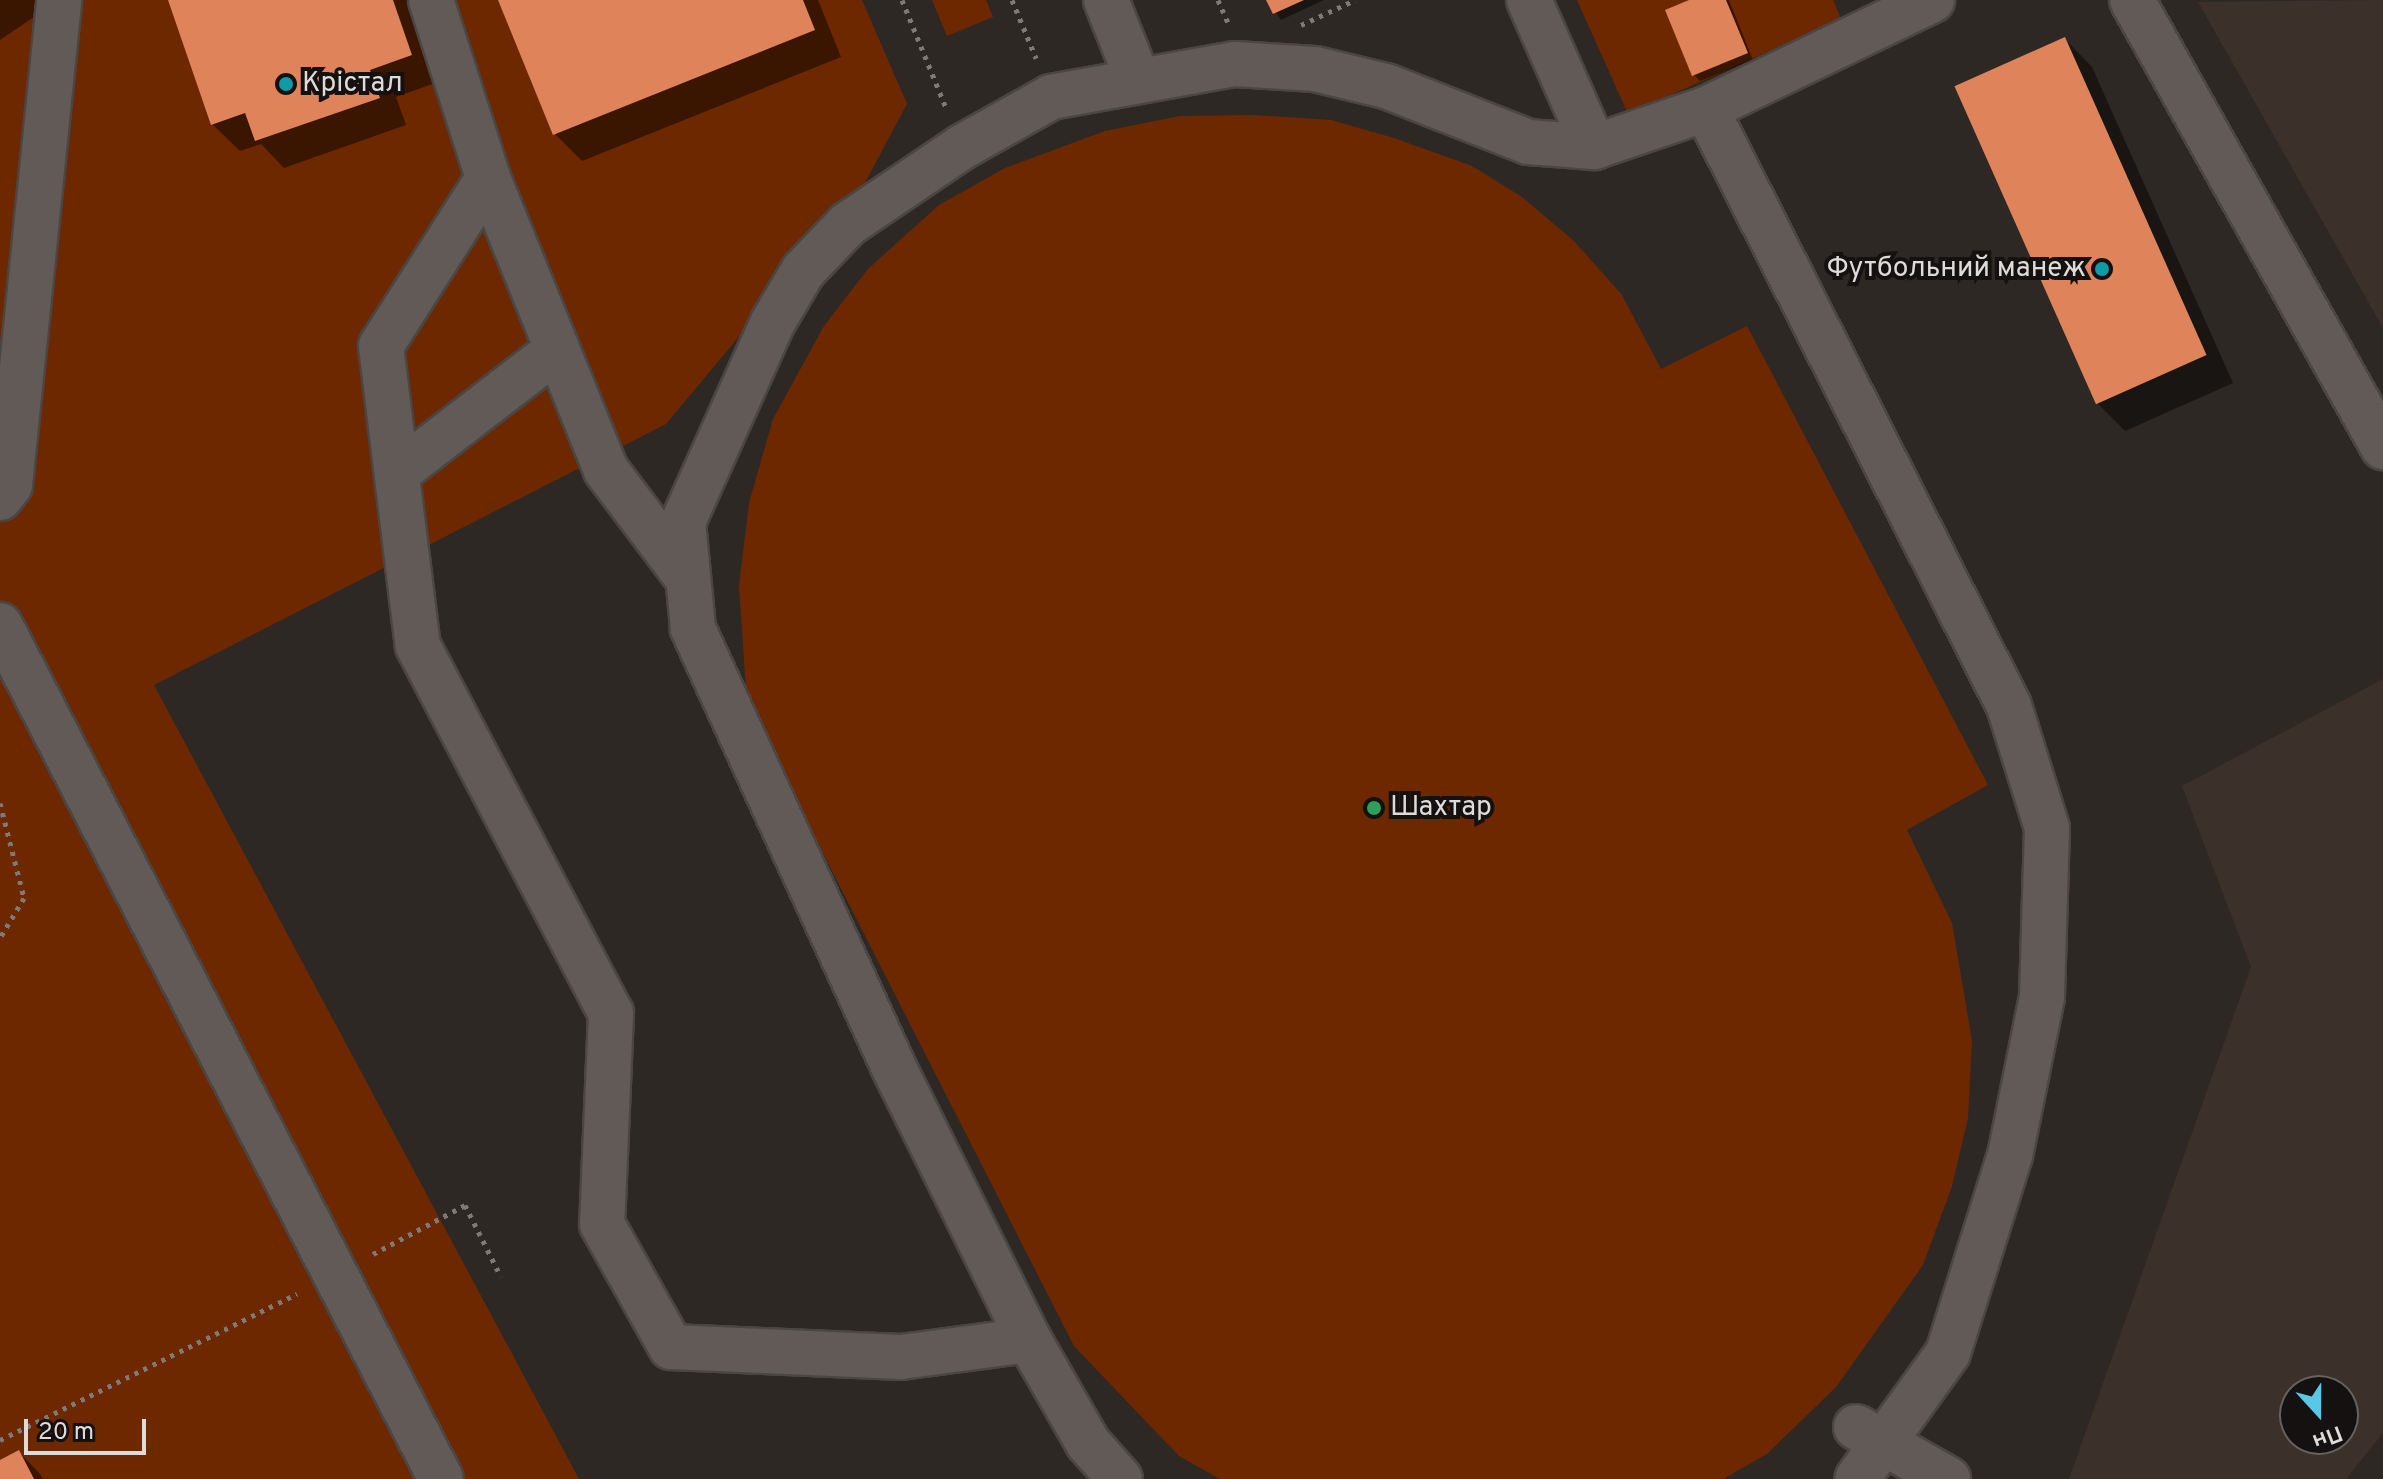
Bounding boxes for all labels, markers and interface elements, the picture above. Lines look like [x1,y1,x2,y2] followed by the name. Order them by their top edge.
[302,67,403,101] place label: Крістал
[277,75,295,93] marker: Крістал
[1827,252,2086,286] place label: Футбольний манеж
[2093,260,2111,278] marker: Футбольний манеж
[1390,791,1492,825] place label: Шахтар
[1365,799,1383,817] marker: Шахтар
[2279,1375,2359,1455] north arrow
[28,1403,150,1453] scale bar
[38,1418,94,1448] text: 20 m
[2308,1418,2346,1454] text: Пн

